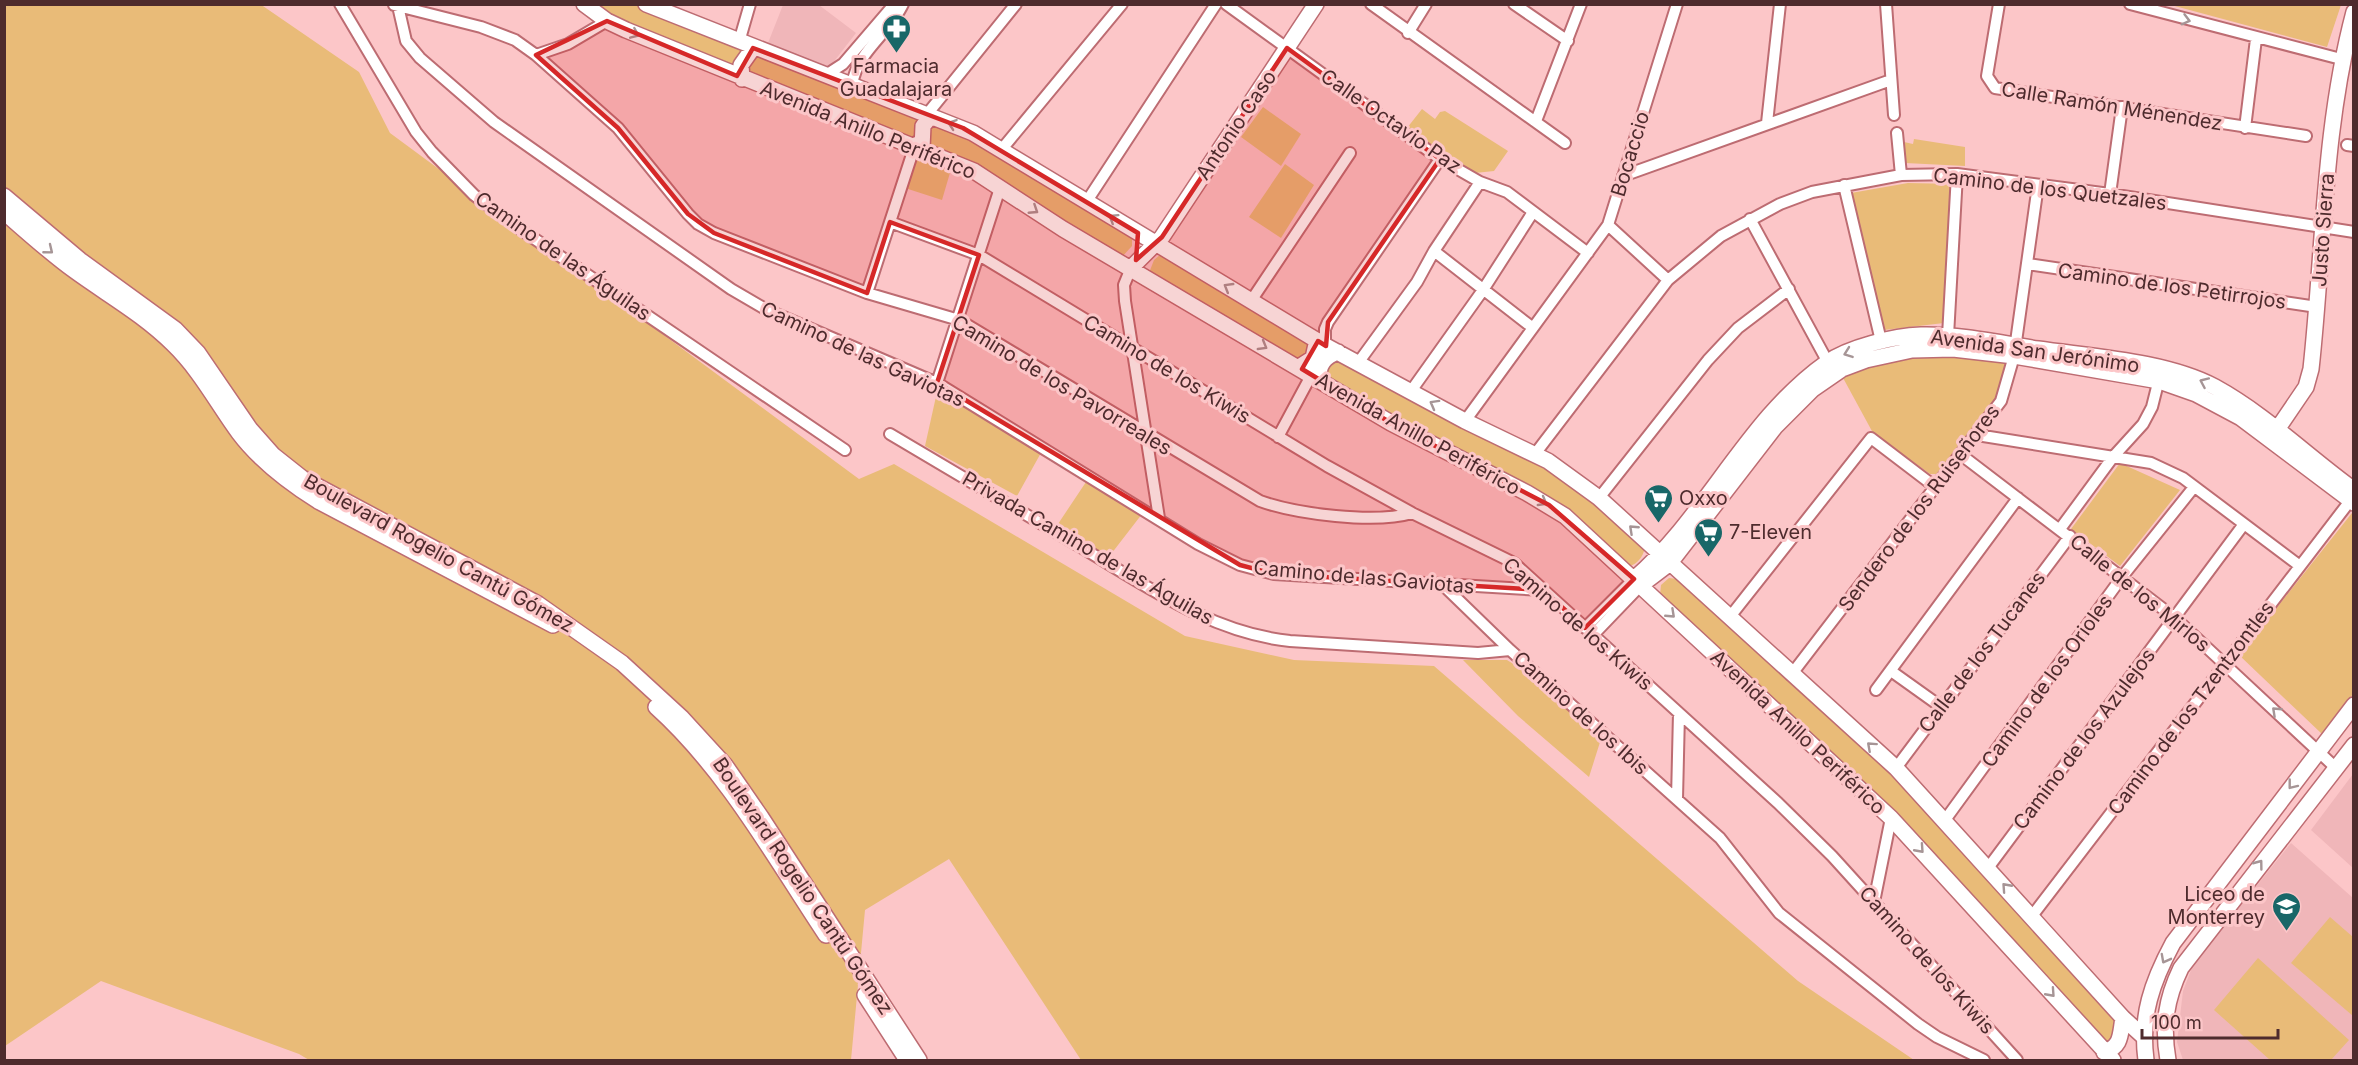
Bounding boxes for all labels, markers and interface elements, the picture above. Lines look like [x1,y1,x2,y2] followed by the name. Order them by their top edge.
[880,12,912,54] pharmacy icon: Farmacia Guadalajara
[2181,13,2191,25] one-way arrow
[628,26,639,38] one-way arrow
[840,54,952,101] place label: Farmacia Guadalajara
[1316,64,1466,178] street label: Calle Octavio Paz
[1191,66,1281,184] street label: Antonio Caso
[757,76,979,184] street label: Avenida Anillo Periférico
[2000,77,2224,135] street label: Calle Ramón Ménendez
[1606,109,1654,199] street label: Bocaccio
[947,119,958,132] one-way arrow
[1932,163,2168,215] street label: Camino de los Quetzales
[2307,172,2339,288] street label: Justo Sierra
[471,185,656,326] street label: Camino de las Águilas
[1027,203,1038,214] one-way arrow
[1109,213,1119,225] one-way arrow
[42,243,53,254] one-way arrow
[2056,258,2288,314] street label: Camino de los Petirrojos
[1224,282,1234,294] one-way arrow
[757,296,969,412] street label: Camino de las Gaviotas
[948,310,1176,460] street label: Camino de los Pavorreales
[1079,310,1255,428] street label: Camino de los Kiwis
[1929,324,2141,378] street label: Avenida San Jerónimo
[1256,339,1267,350] one-way arrow
[1843,345,1854,358] one-way arrow
[1312,368,1524,500] street label: Avenida Anillo Periférico
[2200,378,2211,390] one-way arrow
[1429,400,1440,411] one-way arrow
[1833,400,2005,616] street label: Sendero de los Ruiseñores
[958,465,1218,630] street label: Privada Camino de las Águilas
[300,469,578,637] street label: Boulevard Rogelio Cantú Gómez
[1642,482,1674,524] supermarket icon: Oxxo
[1679,486,1728,510] place label: Oxxo
[1537,495,1547,506] one-way arrow
[1692,516,1724,558] supermarket icon: 7-Eleven
[1729,520,1812,544] place label: 7-Eleven
[1629,525,1640,536] one-way arrow
[2065,529,2215,657] street label: Calle de los Mirlos
[1498,552,1658,696] street label: Camino de los Kiwis
[1252,555,1476,599] street label: Camino de las Gaviotas
[1914,567,2050,737] street label: Calle de los Tucanes
[1976,590,2118,772] street label: Camino de los Orioles
[2103,597,2279,819] street label: Camino de los Tzentzontles
[1663,607,1674,618] one-way arrow
[2008,644,2160,834] street label: Camino de los Azulejos
[1706,645,1890,819] street label: Avenida Anillo Periférico
[1509,646,1653,780] street label: Camino de los Ibis
[2272,707,2282,718] one-way arrow
[1867,742,1878,753] one-way arrow
[708,753,898,1019] street label: Boulevard Rogelio Cantú Gómez
[2288,778,2299,789] one-way arrow
[1913,842,1924,853] one-way arrow
[2252,859,2263,870] one-way arrow
[1854,881,2000,1039] street label: Camino de los Kiwis
[2168,882,2265,929] place label: Liceo de Monterrey
[2002,883,2013,894] one-way arrow
[2270,890,2302,932] school or university icon: Liceo de Monterrey
[2160,953,2172,964] one-way arrow
[2044,986,2055,997] one-way arrow
[2142,1002,2278,1040] scale bar
[2151,1012,2202,1033] text: 100 m

